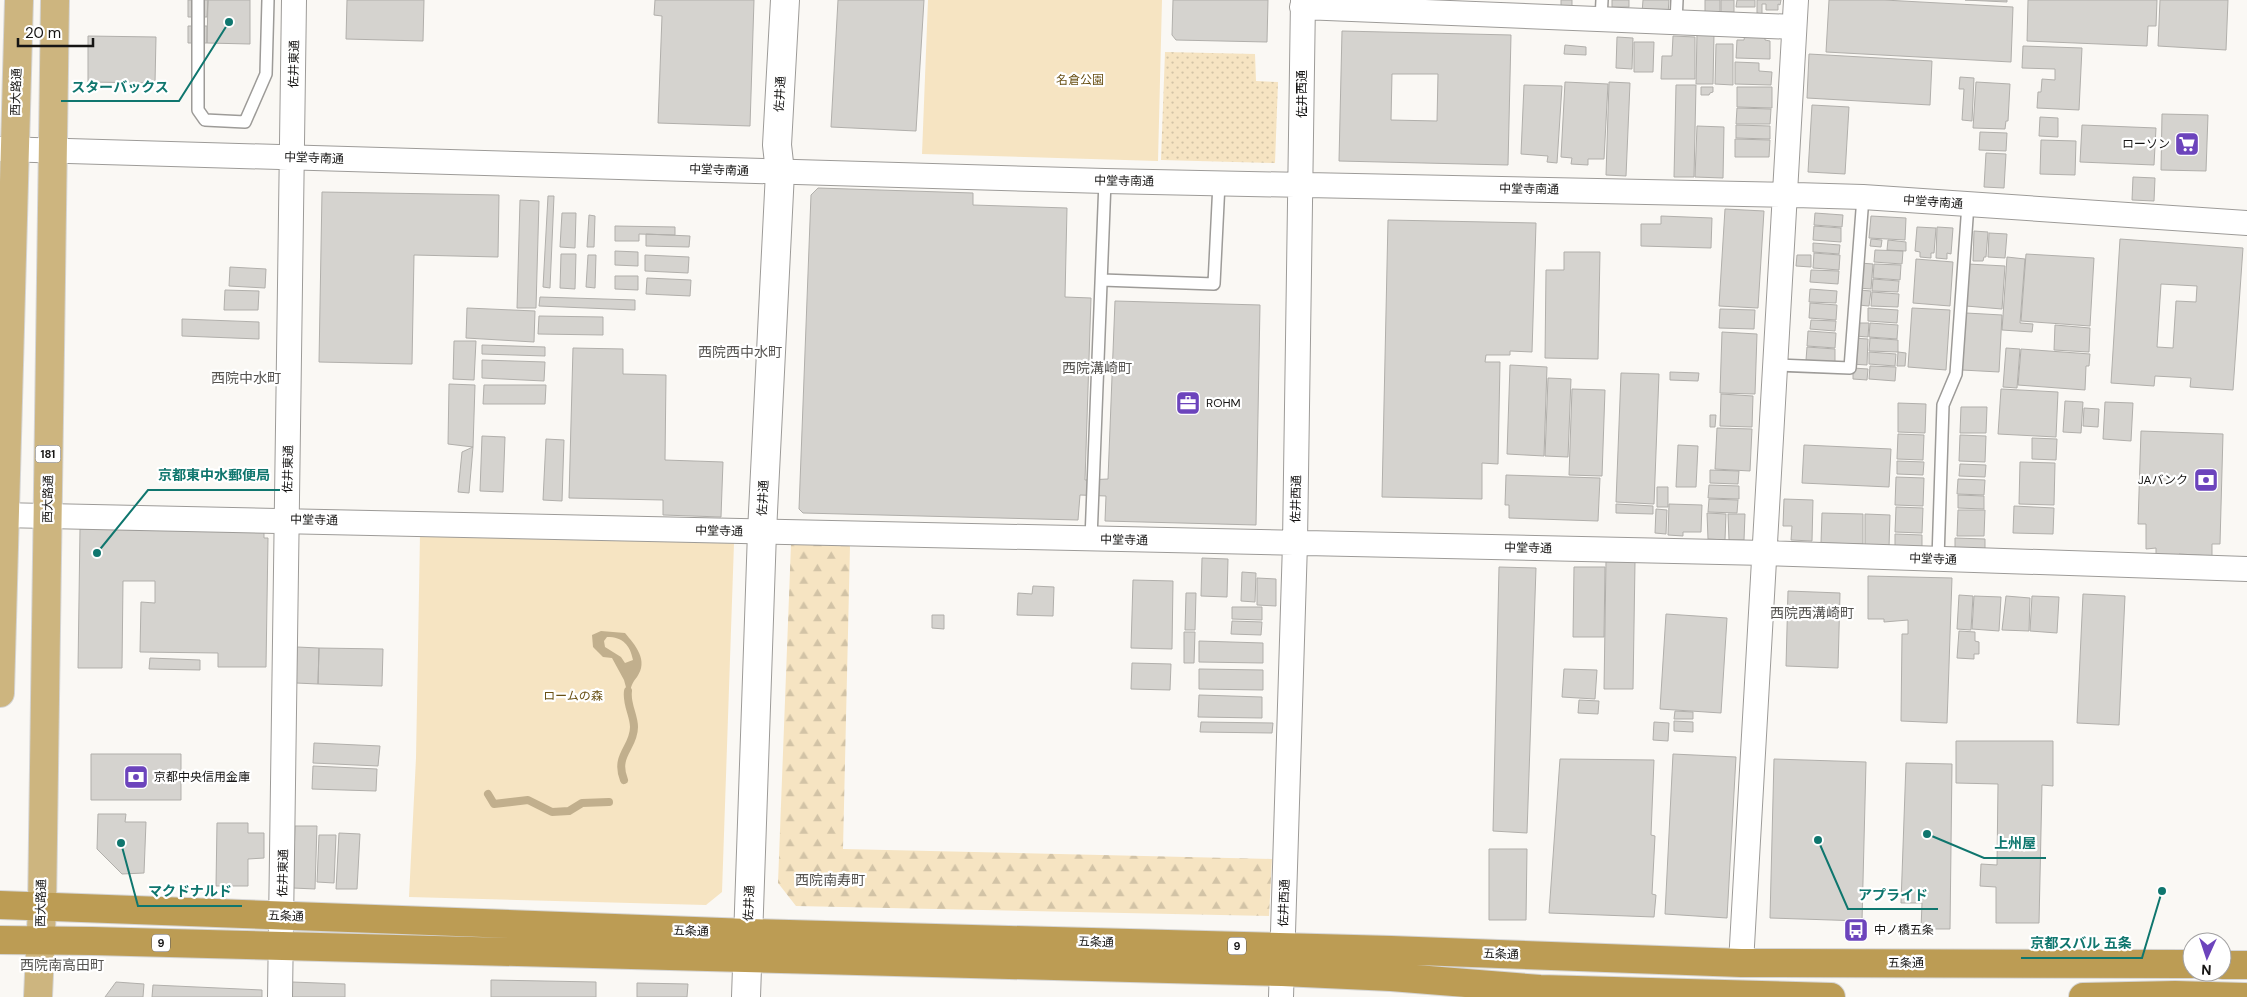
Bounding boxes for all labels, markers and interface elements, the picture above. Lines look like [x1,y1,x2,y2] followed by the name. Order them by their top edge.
[18,15,92,47] scale bar
[25,23,61,43] text: 20 m
[286,40,302,88] street label: 佐井東通
[7,68,25,116] street label: 西大路通
[1294,70,1310,118] street label: 佐井西通
[61,72,179,101] callout: スターバックス
[1056,72,1104,88] park label: 名倉公園
[771,76,789,112] street label: 佐井通
[71,78,169,96] text: スターバックス
[2174,131,2200,157] supermarket icon: ローソン
[2122,136,2170,152] place label: ローソン
[284,149,344,167] street label: 中堂寺南通
[689,161,749,179] street label: 中堂寺南通
[1094,172,1154,190] street label: 中堂寺南通
[1499,180,1559,198] street label: 中堂寺南通
[1903,192,1963,212] street label: 中堂寺南通
[698,343,782,361] district label: 西院西中水町
[1062,359,1132,377] district label: 西院溝崎町
[211,369,281,387] district label: 西院中水町
[1175,390,1201,416] office icon: ROHM
[1206,395,1241,411] place label: ROHM
[280,445,296,493] street label: 佐井東通
[36,446,60,462] road number: 181
[148,461,280,490] callout: 京都東中水郵便局
[158,466,270,484] text: 京都東中水郵便局
[2193,467,2219,493] bank icon: JAバンク
[2138,472,2188,488] place label: JAバンク
[40,475,56,523] street label: 西大路通
[1288,475,1304,523] street label: 佐井西通
[754,480,772,516] street label: 佐井通
[290,512,338,528] street label: 中堂寺通
[695,523,743,539] street label: 中堂寺通
[1100,532,1148,548] street label: 中堂寺通
[1504,540,1552,556] street label: 中堂寺通
[1909,550,1957,568] street label: 中堂寺通
[1770,604,1854,622] district label: 西院西溝崎町
[543,688,603,704] park label: ロームの森
[123,764,149,790] bank icon: 京都中央信用金庫
[154,769,250,785] place label: 京都中央信用金庫
[1984,829,2046,858] callout: 上州屋
[1994,834,2036,852] text: 上州屋
[275,849,291,897] street label: 佐井東通
[795,871,865,889] district label: 西院南寿町
[138,877,242,906] callout: マクドナルド
[33,879,49,927] street label: 西大路通
[1275,879,1293,927] street label: 佐井西通
[1848,880,1938,909] callout: アプライド
[148,882,232,900] text: マクドナルド
[740,885,758,921] street label: 佐井通
[1858,886,1928,904] text: アプライド
[268,907,304,925] street label: 五条通
[1843,917,1869,943] bus stop icon: 中ノ橋五条
[673,922,709,940] street label: 五条通
[1874,922,1934,938] place label: 中ノ橋五条
[2021,929,2142,958] callout: 京都スバル 五条
[2182,932,2232,982] north arrow
[1078,933,1114,951] street label: 五条通
[152,934,170,951] road number: 9
[2030,934,2132,952] text: 京都スバル 五条
[1228,938,1246,954] road number: 9
[1483,945,1519,963] street label: 五条通
[1888,955,1924,971] street label: 五条通
[20,956,104,974] district label: 西院南高田町
[2201,961,2212,979] text: N

